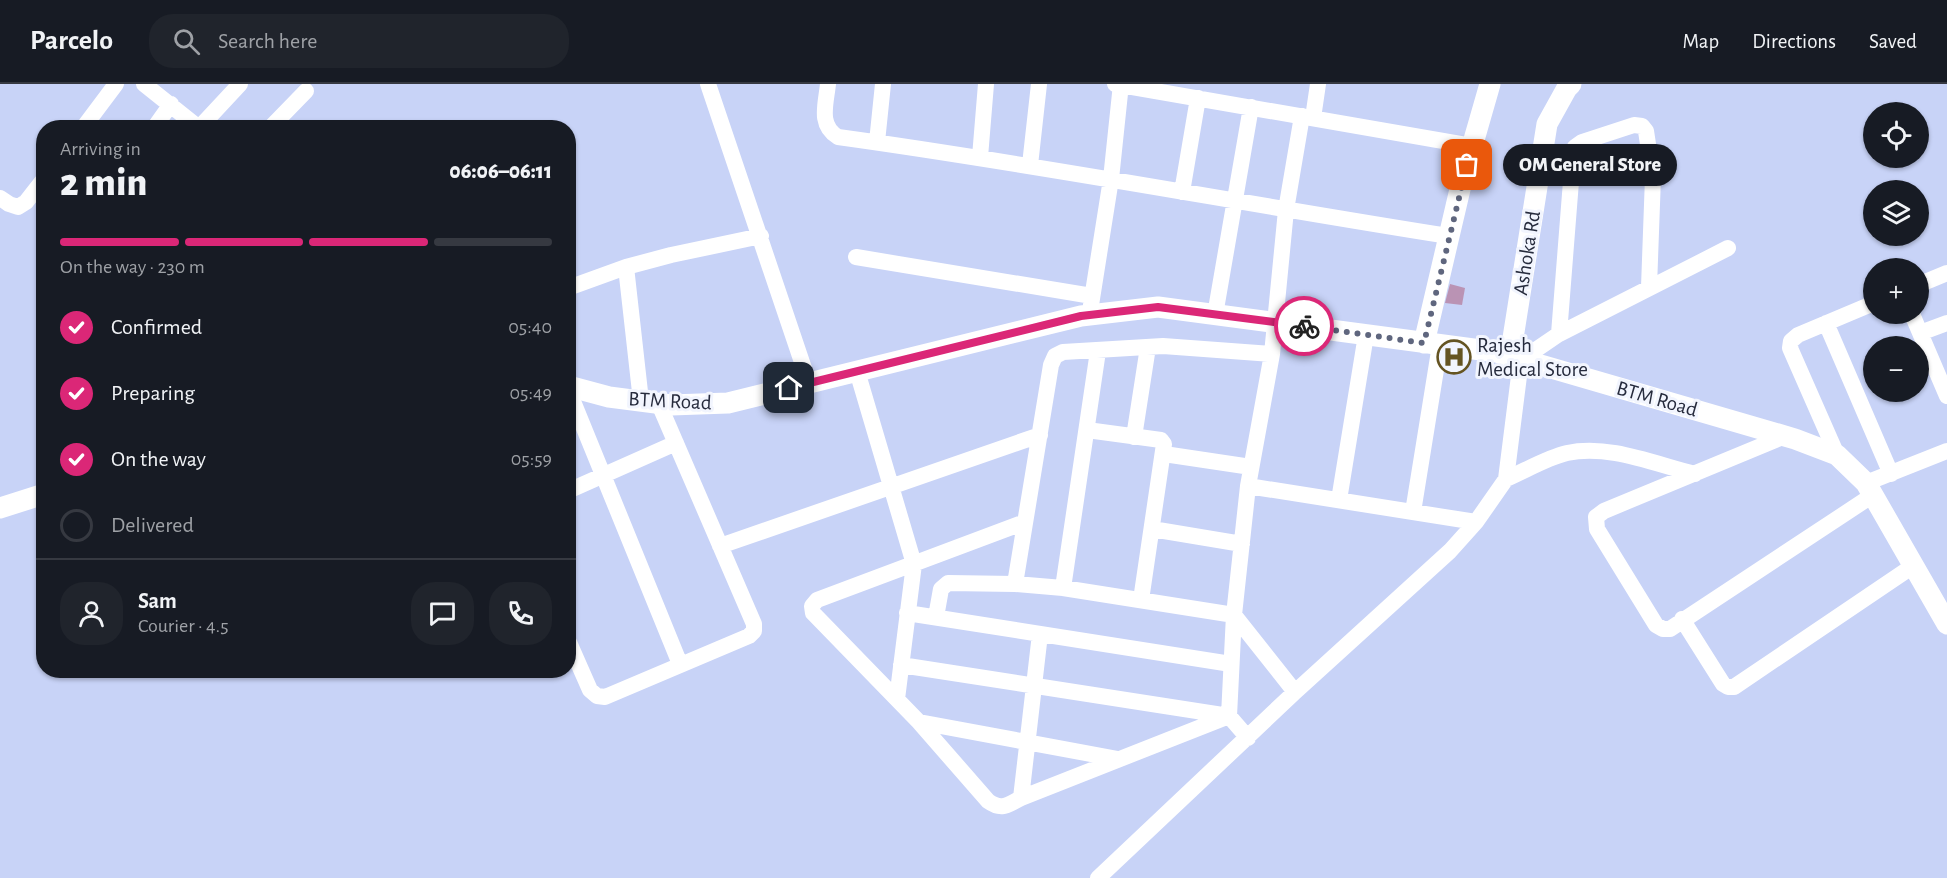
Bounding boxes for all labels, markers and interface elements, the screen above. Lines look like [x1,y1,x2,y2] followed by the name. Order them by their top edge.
[149,14,569,68] search box
[170,25,203,58] icon: search
[30,27,113,55] text: Parcelo
[218,30,317,52] text: Search here
[1683,31,1719,52] text: Map
[1752,31,1836,52] text: Directions
[1869,31,1917,52] text: Saved
[1863,102,1929,402] map controls
[1863,102,1929,168] button: locate
[60,139,141,159] text: Arriving in
[1441,139,1492,190] pin
[1503,144,1677,186] callout: OM General Store
[1450,148,1483,181] icon: bag
[1519,155,1661,175] text: OM General Store
[449,160,552,182] text: 06:06–06:11
[60,164,147,203] text: 2 min
[1863,180,1929,246] button: layers
[1510,209,1544,297] street label: Ashoka Rd
[60,257,205,277] text: On the way · 230 m
[1863,258,1929,324] button: +
[1274,296,1334,356] courier
[1288,310,1321,343] icon: bike
[60,311,93,344] icon: check
[111,316,202,338] text: Confirmed
[508,317,552,337] text: 05:40
[1477,335,1588,380] place label: Rajesh Medical Store
[1863,336,1929,402] button: −
[1436,339,1472,375] hospital icon: Rajesh Medical Store
[763,362,814,413] pin
[772,371,805,404] icon: home
[60,377,93,410] icon: check
[1614,377,1700,421] street label: BTM Road
[111,382,195,404] text: Preparing
[509,383,552,403] text: 05:49
[628,388,712,414] street label: BTM Road
[60,443,93,476] icon: check
[111,448,206,470] text: On the way
[511,449,552,469] text: 05:59
[111,514,194,536] text: Delivered
[60,582,123,645] button: person
[411,582,474,645] button: chat
[489,582,552,645] button: phone
[138,590,177,612] text: Sam
[138,616,229,636] text: Courier · 4.5

